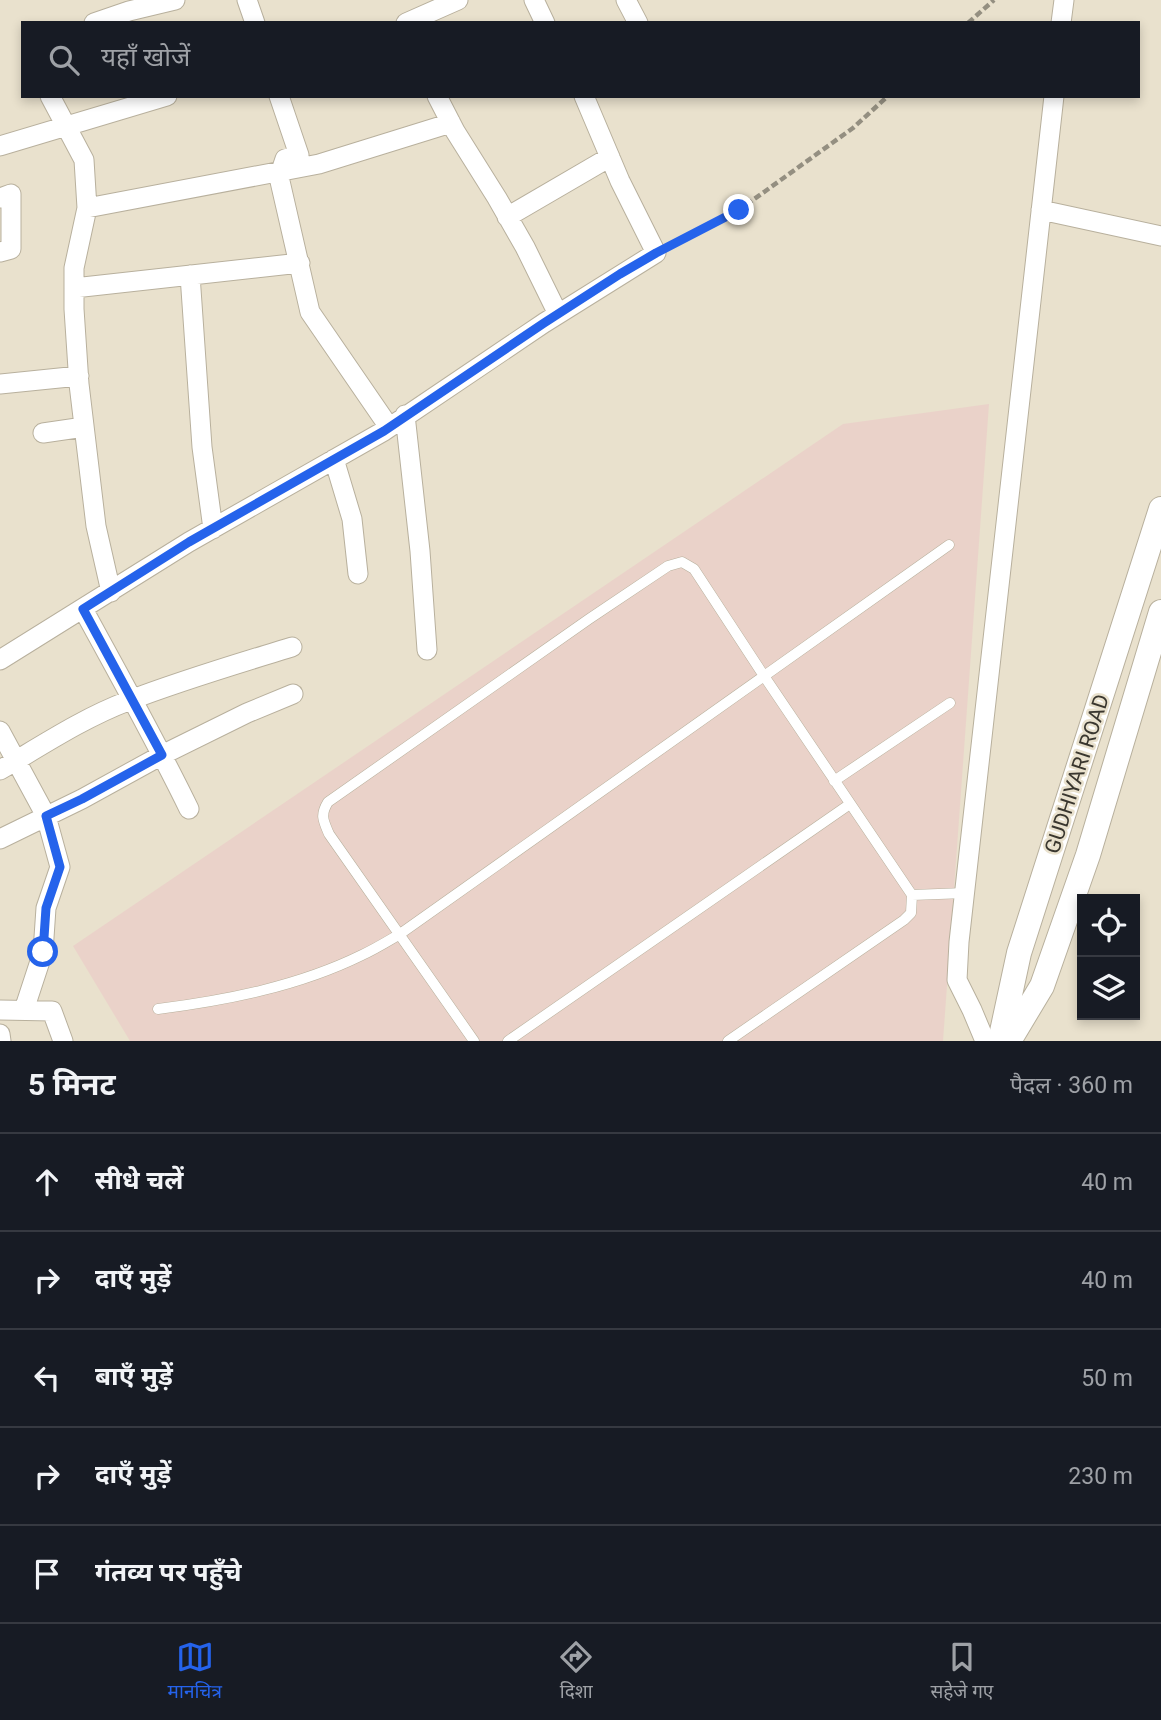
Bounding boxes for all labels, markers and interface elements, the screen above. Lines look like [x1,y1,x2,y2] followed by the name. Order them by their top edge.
[21,21,1140,98] search box
[45,41,83,79] icon: search
[101,42,190,72] text: यहाँ खोजें
[723,194,754,225] route end
[1040,691,1114,857] street label: GUDHIYARI ROAD
[1077,894,1140,1020] map controls
[1077,894,1140,957] button: locate
[27,936,58,967] route start
[1077,957,1140,1020] button: layers
[28,1067,116,1102] text: 5 मिनट
[1010,1072,1133,1099] text: पैदल · 360 m
[28,1163,66,1201] icon: ahead
[95,1165,183,1195] text: सीधे चलें
[1081,1169,1133,1196] text: 40 m
[28,1261,66,1299] icon: right
[95,1263,171,1293] text: दाएँ मुड़ें
[1081,1267,1133,1294] text: 40 m
[28,1359,66,1397] icon: left
[95,1361,173,1391] text: बाएँ मुड़ें
[1081,1365,1133,1392] text: 50 m
[28,1457,66,1495] icon: right
[95,1459,171,1489] text: दाएँ मुड़ें
[1068,1463,1133,1490] text: 230 m
[28,1555,66,1593] icon: arrive
[95,1557,242,1587] text: गंतव्य पर पहुँचे
[168,1638,222,1706] tab: मानचित्र
[557,1638,595,1706] tab: दिशा
[930,1638,993,1706] tab: सहेजे गए

